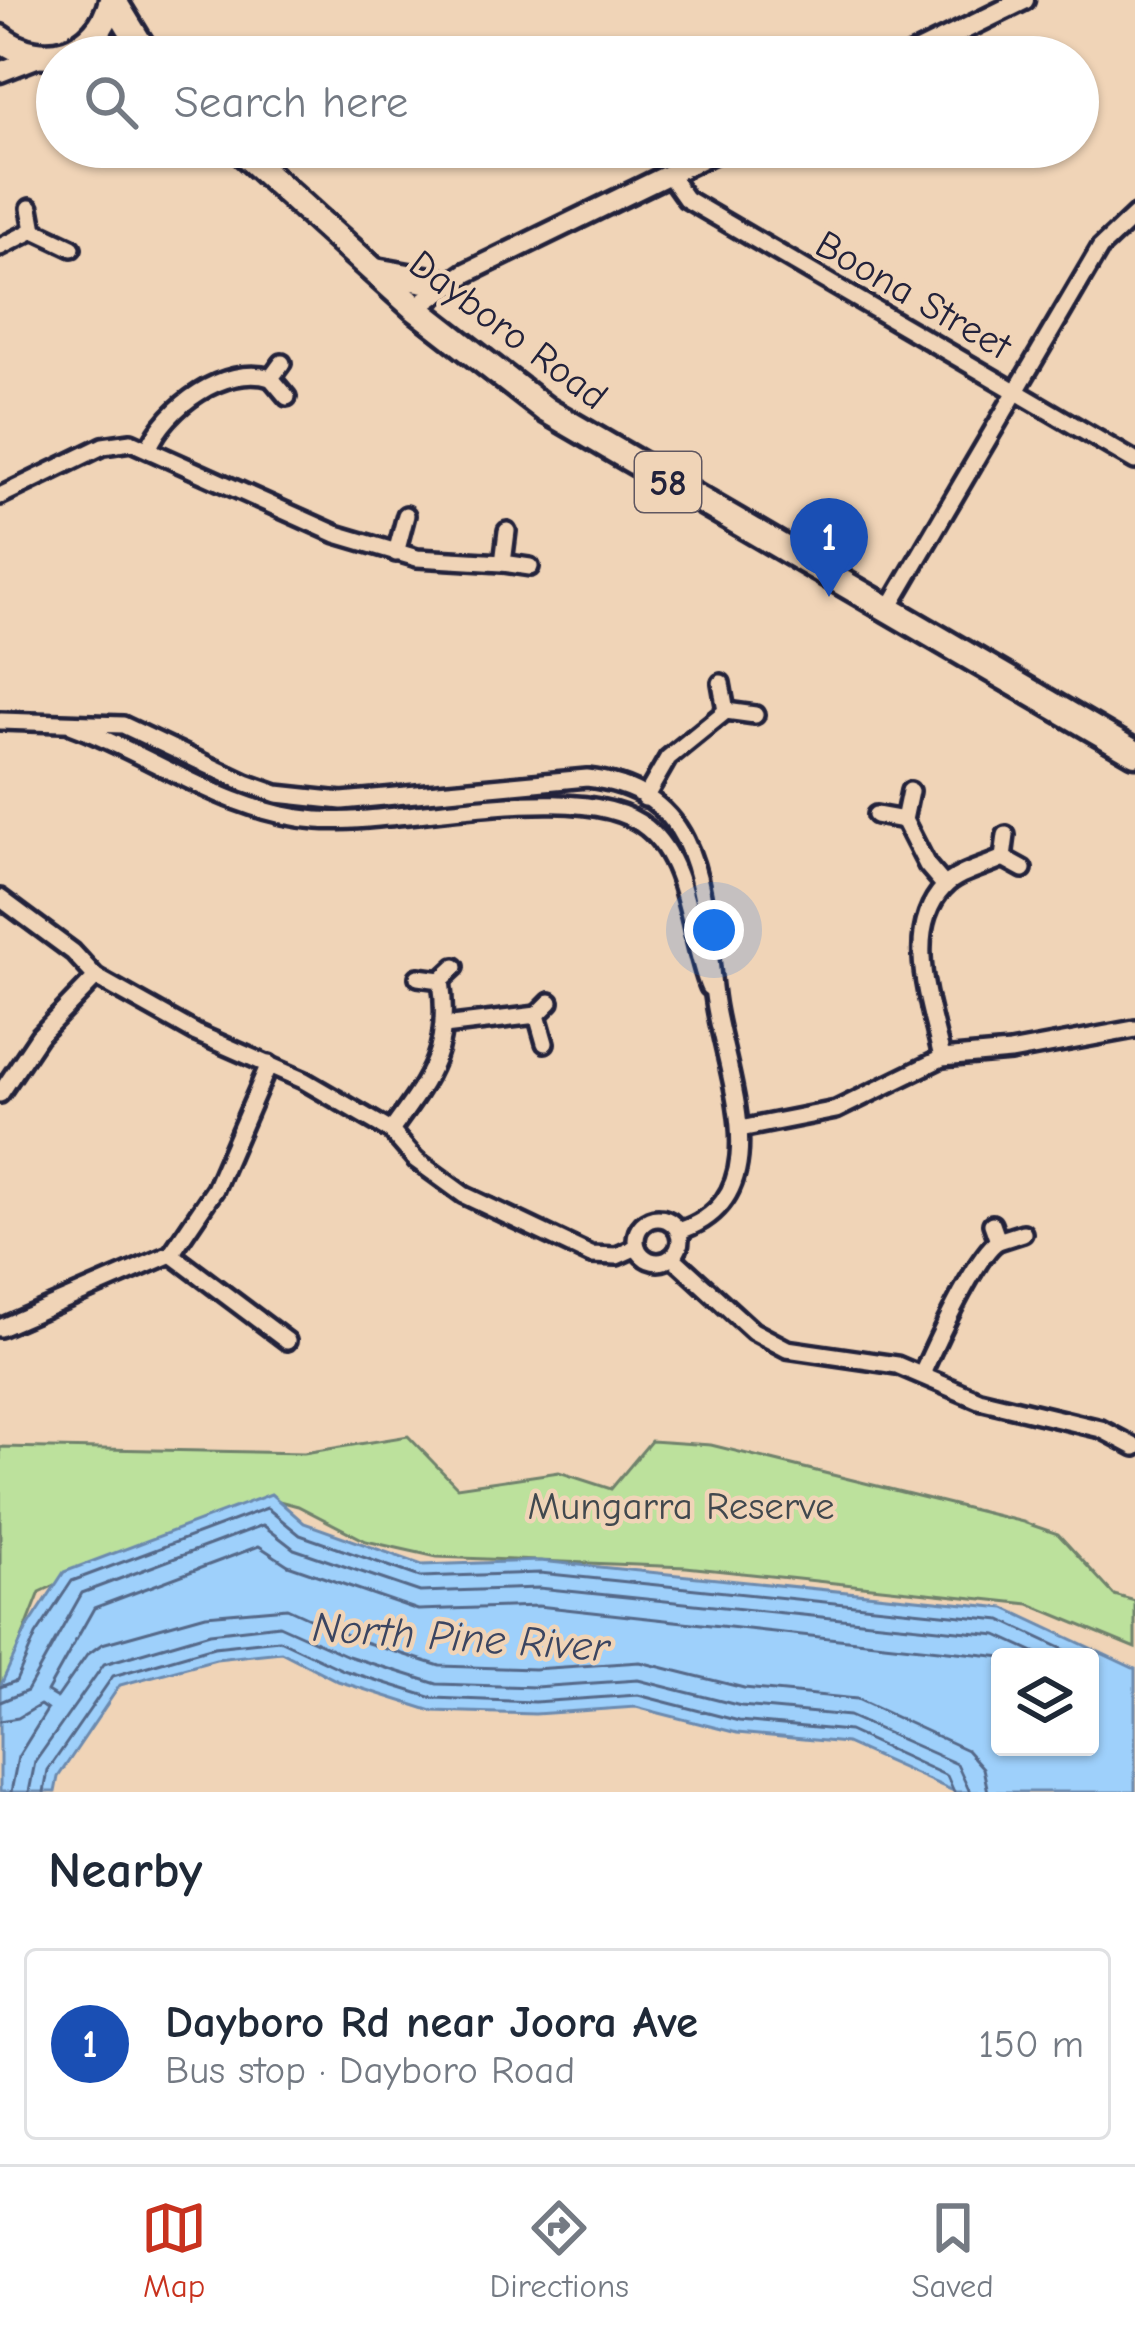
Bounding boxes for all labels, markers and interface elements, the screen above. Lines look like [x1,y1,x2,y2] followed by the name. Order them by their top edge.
[36,36,1099,168] search box
[78,69,144,135] icon: search
[174,76,408,128] text: Search here
[808,221,1020,370] street label: Boona Street
[400,241,616,419] street label: Dayboro Road
[635,452,701,512] road number: 58
[790,498,868,597] pin: 1
[684,900,744,960] your location
[528,1484,834,1529] park label: Mungarra Reserve
[311,1603,613,1672] water label: North Pine River
[991,1648,1099,1756] map controls
[991,1648,1099,1756] button: layers
[48,1841,202,1900] text: Nearby
[165,1996,698,2048] text: Dayboro Rd near Joora Ave
[82,2022,98,2067] text: 1
[978,2022,1084,2067] text: 150 m
[165,2048,575,2093] text: Bus stop · Dayboro Road
[141,2195,207,2305] tab: Map
[490,2195,629,2305] tab: Directions
[911,2195,994,2305] tab: Saved

